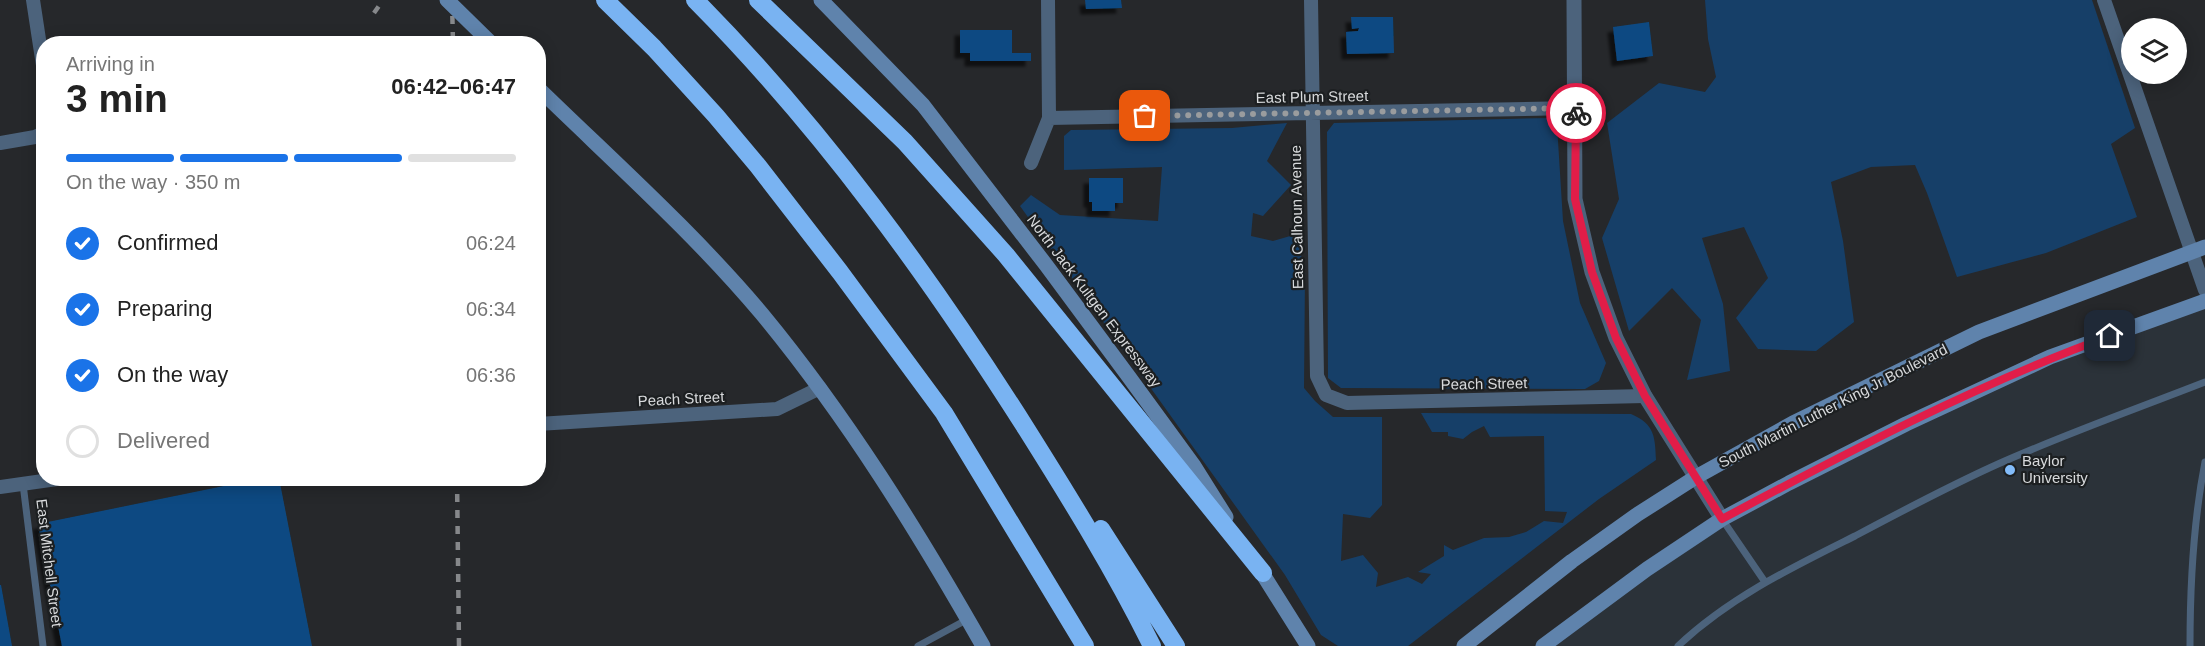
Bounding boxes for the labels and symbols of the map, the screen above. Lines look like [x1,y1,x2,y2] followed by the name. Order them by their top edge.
[1546,83,1606,143] courier
[1256,87,1369,106] street label: East Plum Street
[1119,90,1170,141] pin
[1287,145,1306,289] street label: East Calhoun Avenue
[1024,211,1165,391] street label: North Jack Kultgen Expressway
[2084,310,2135,361] pin
[1716,340,1950,471] street label: South Martin Luther King Jr Boulevard
[1440,374,1528,393] street label: Peach Street
[637,388,726,409] street label: Peach Street
[2022,452,2088,486] place label: Baylor University
[2003,463,2017,477] marker: Baylor University
[33,498,66,629] street label: East Mitchell Street

